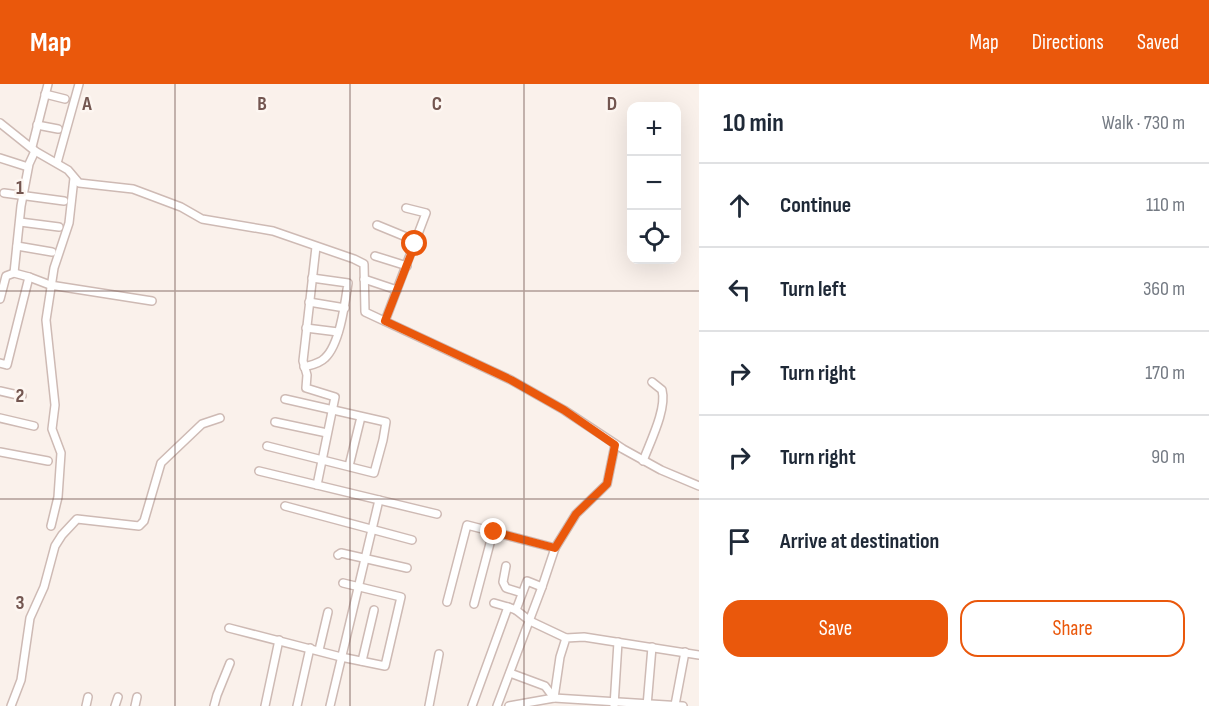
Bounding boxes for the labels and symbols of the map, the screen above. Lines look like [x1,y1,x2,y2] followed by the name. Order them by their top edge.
[81,92,92,116] text: A
[257,92,267,116] text: B
[432,92,442,116] text: C
[607,92,617,116] text: D
[16,176,24,200] text: 1
[401,230,427,256] route start
[16,384,24,408] text: 2
[480,518,506,544] route end
[16,591,25,615] text: 3

